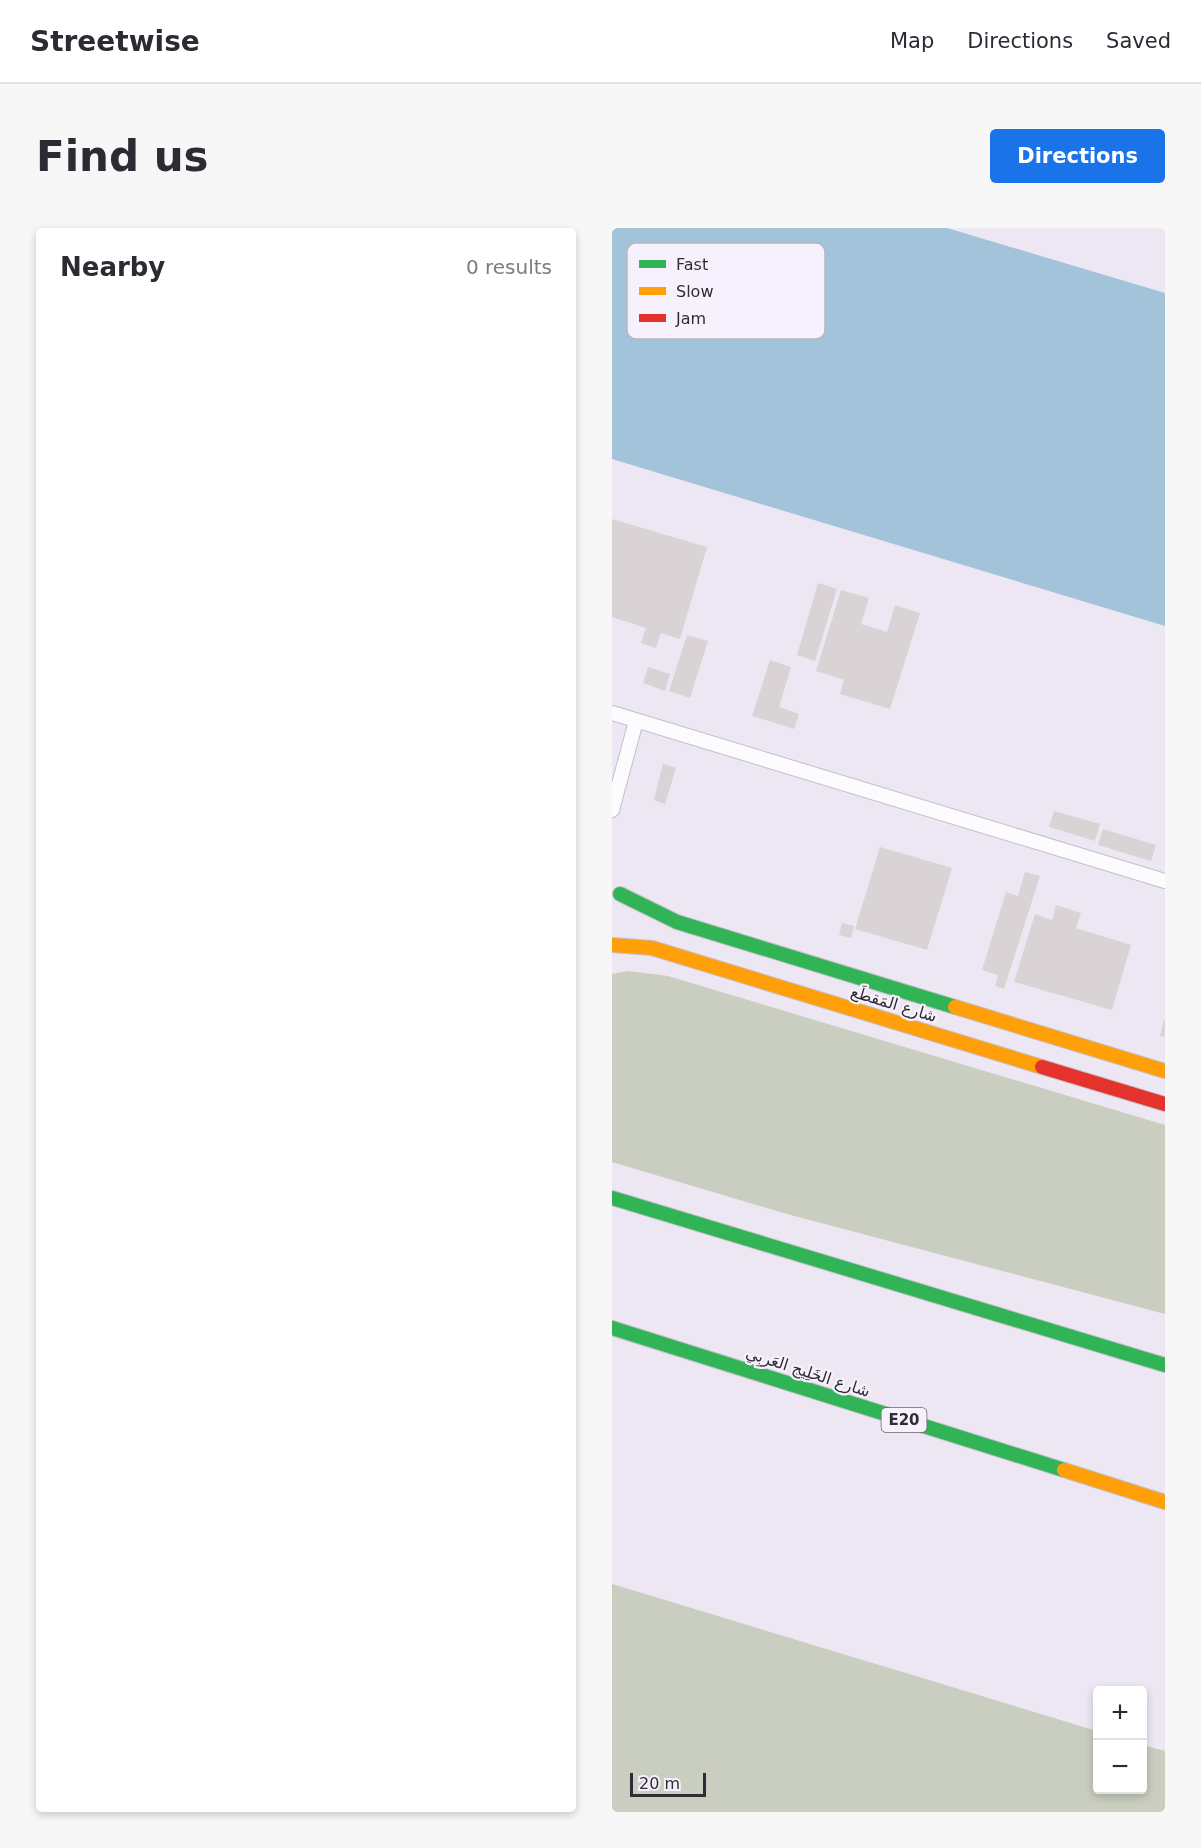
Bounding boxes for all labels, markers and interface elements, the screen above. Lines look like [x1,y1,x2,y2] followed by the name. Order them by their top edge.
[30,25,200,58] text: Streetwise
[890,29,934,53] text: Map
[967,29,1073,53] text: Directions
[1106,29,1171,53] text: Saved
[990,129,1165,183] button: Directions
[36,132,209,181] text: Find us
[627,243,825,339] legend
[60,252,165,282] text: Nearby
[466,255,552,279] text: 0 results
[676,255,708,274] text: Fast
[676,282,713,301] text: Slow
[675,309,706,328] text: Jam
[848,981,939,1027] street label: شارع المَقطَع
[743,1343,873,1403] street label: شارع الخَلِيج العَربِي
[882,1408,926,1432] road number: E20
[1093,1686,1147,1794] map controls
[1093,1686,1147,1740] button: +
[1093,1740,1147,1794] button: −
[630,1770,706,1798] scale bar
[639,1774,680,1793] text: 20 m

